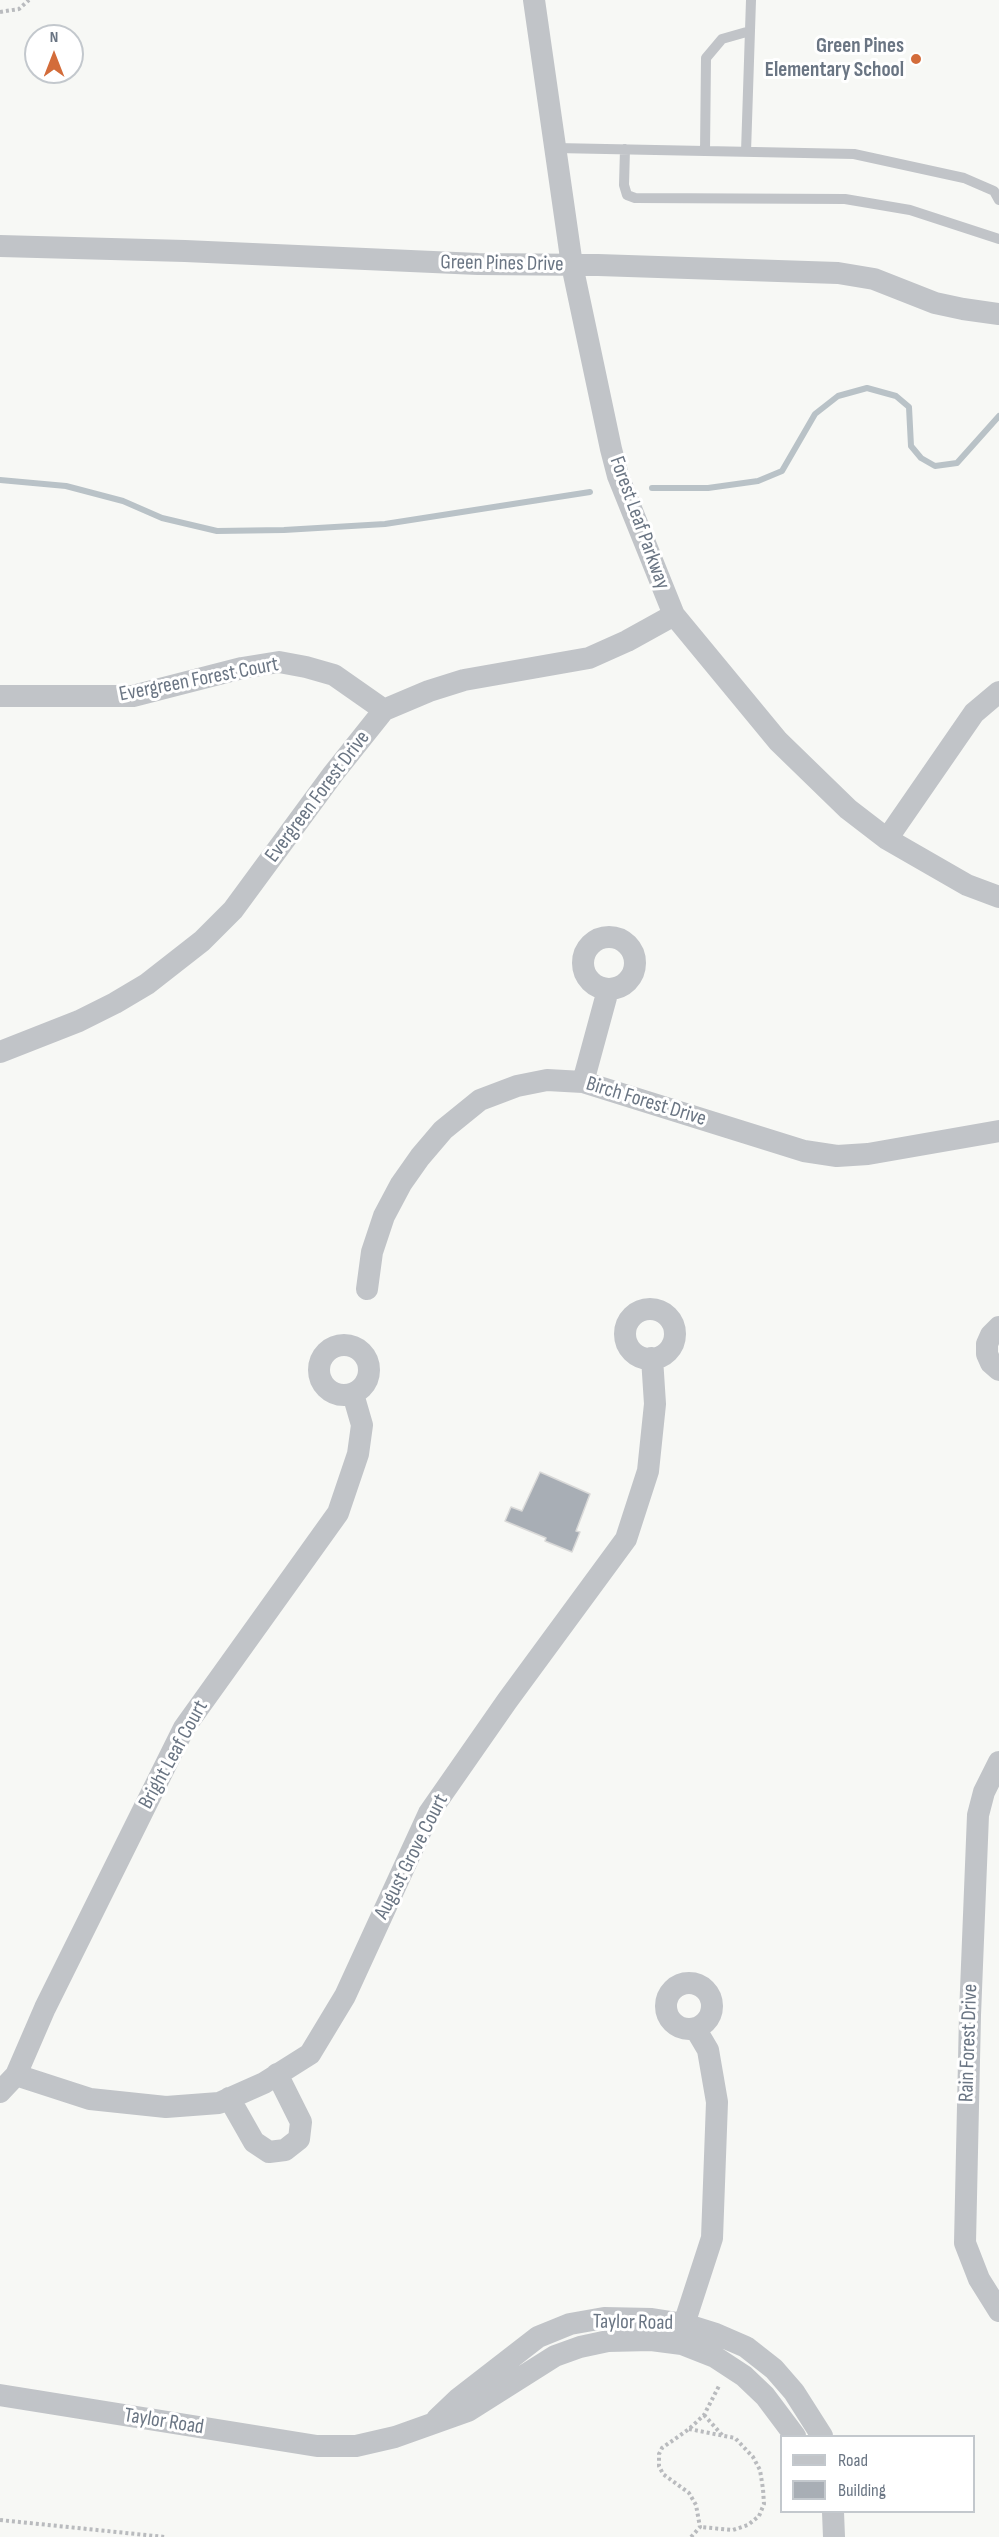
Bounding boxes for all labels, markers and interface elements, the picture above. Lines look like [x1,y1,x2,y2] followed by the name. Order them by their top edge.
[24,24,84,84] north arrow
[50,28,58,47] text: N
[765,34,904,84] place label: Green Pines Elementary School
[909,52,923,66] marker: Green Pines Elementary School
[440,250,564,278] street label: Green Pines Drive
[603,453,675,593] street label: Forest Leaf Parkway
[117,652,281,708] street label: Evergreen Forest Court
[260,726,376,868] street label: Evergreen Forest Drive
[583,1072,709,1132] street label: Birch Forest Drive
[134,1696,214,1814] street label: Bright Leaf Court
[370,1790,454,1924] street label: August Grove Court
[954,1983,984,2103] street label: Rain Forest Drive
[593,2310,673,2336] street label: Taylor Road
[122,2403,206,2441] street label: Taylor Road
[780,2435,975,2513] legend
[838,2450,868,2471] text: Road
[838,2480,886,2501] text: Building

